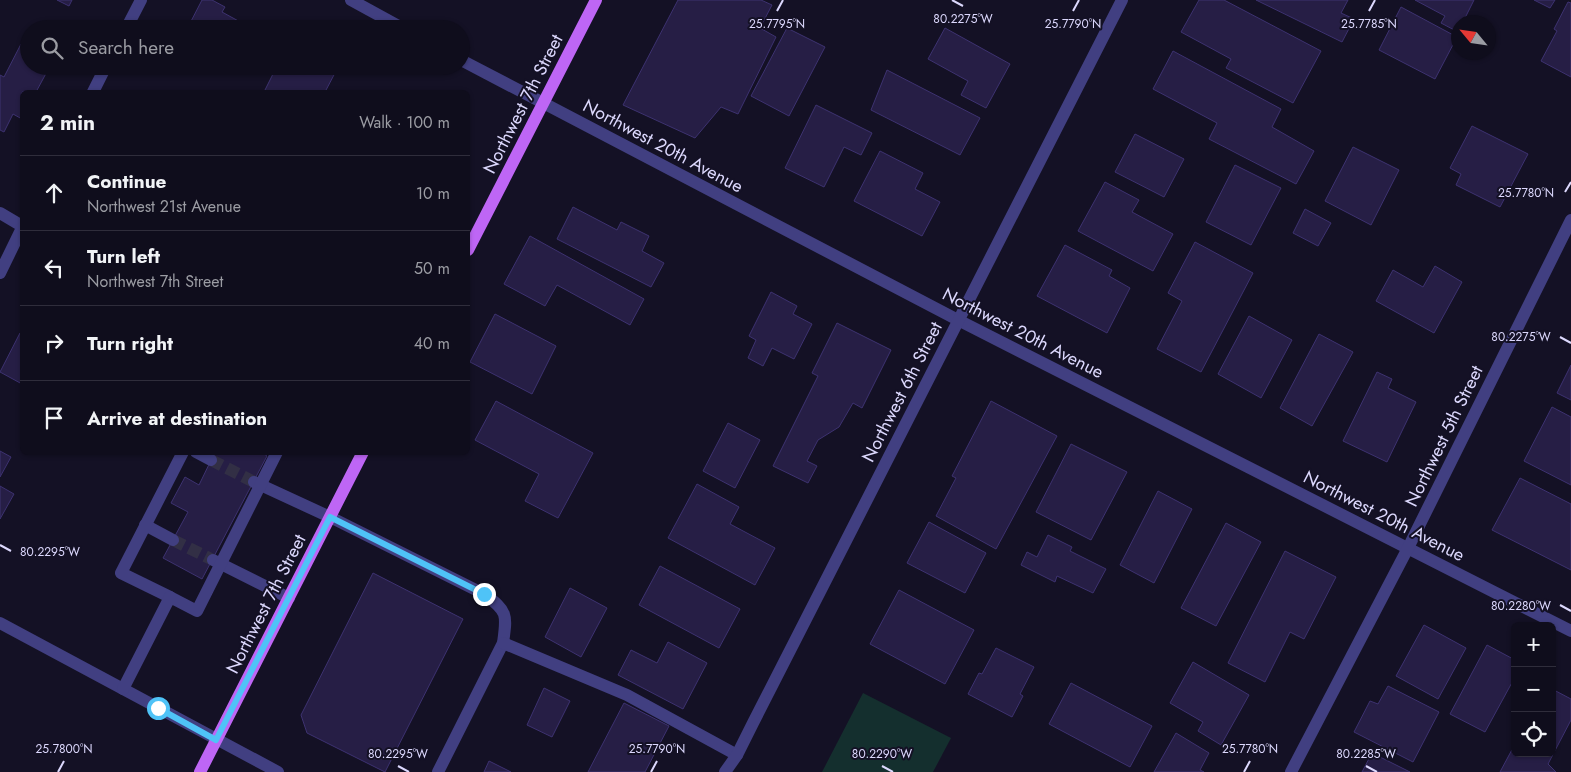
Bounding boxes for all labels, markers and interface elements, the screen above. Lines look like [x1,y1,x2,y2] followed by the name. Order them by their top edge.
[933,10,993,28] text: 80.2275°W
[749,15,805,33] text: 25.7795°N
[1045,15,1101,33] text: 25.7790°N
[1341,15,1397,33] text: 25.7785°N
[1451,15,1496,60] north arrow
[20,20,470,75] search box
[477,29,570,178] street label: Northwest 7th Street
[38,34,66,62] icon: search
[78,34,174,61] text: Search here
[578,93,748,199] street label: Northwest 20th Avenue
[40,108,95,138] text: 2 min
[359,111,450,134] text: Walk · 100 m
[87,168,166,195] text: Continue
[40,179,68,207] icon: ahead
[416,182,450,205] text: 10 m
[1498,184,1554,202] text: 25.7780°N
[87,195,241,218] text: Northwest 21st Avenue
[87,243,160,270] text: Turn left
[40,254,68,282] icon: left
[414,257,450,280] text: 50 m
[87,270,223,293] text: Northwest 7th Street
[938,281,1108,385] street label: Northwest 20th Avenue
[855,317,949,467] street label: Northwest 6th Street
[1491,328,1551,346] text: 80.2275°W
[40,329,68,357] icon: right
[87,330,173,357] text: Turn right
[414,332,450,355] text: 40 m
[1399,360,1490,511] street label: Northwest 5th Street
[40,404,68,432] icon: arrive
[87,405,267,432] text: Arrive at destination
[1299,464,1469,568] street label: Northwest 20th Avenue
[220,529,313,678] street label: Northwest 7th Street
[20,543,80,561] text: 80.2295°W
[473,583,496,606] route end
[1491,597,1551,615] text: 80.2280°W
[1511,622,1556,757] map controls
[1511,622,1556,667] button: +
[1511,667,1556,712] button: −
[147,697,170,720] route start
[1511,712,1556,757] button: locate
[35,740,93,758] text: 25.7800°N
[629,740,685,758] text: 25.7790°N
[1222,740,1278,758] text: 25.7780°N
[368,745,428,763] text: 80.2295°W
[852,745,912,763] text: 80.2290°W
[1336,745,1396,763] text: 80.2285°W

